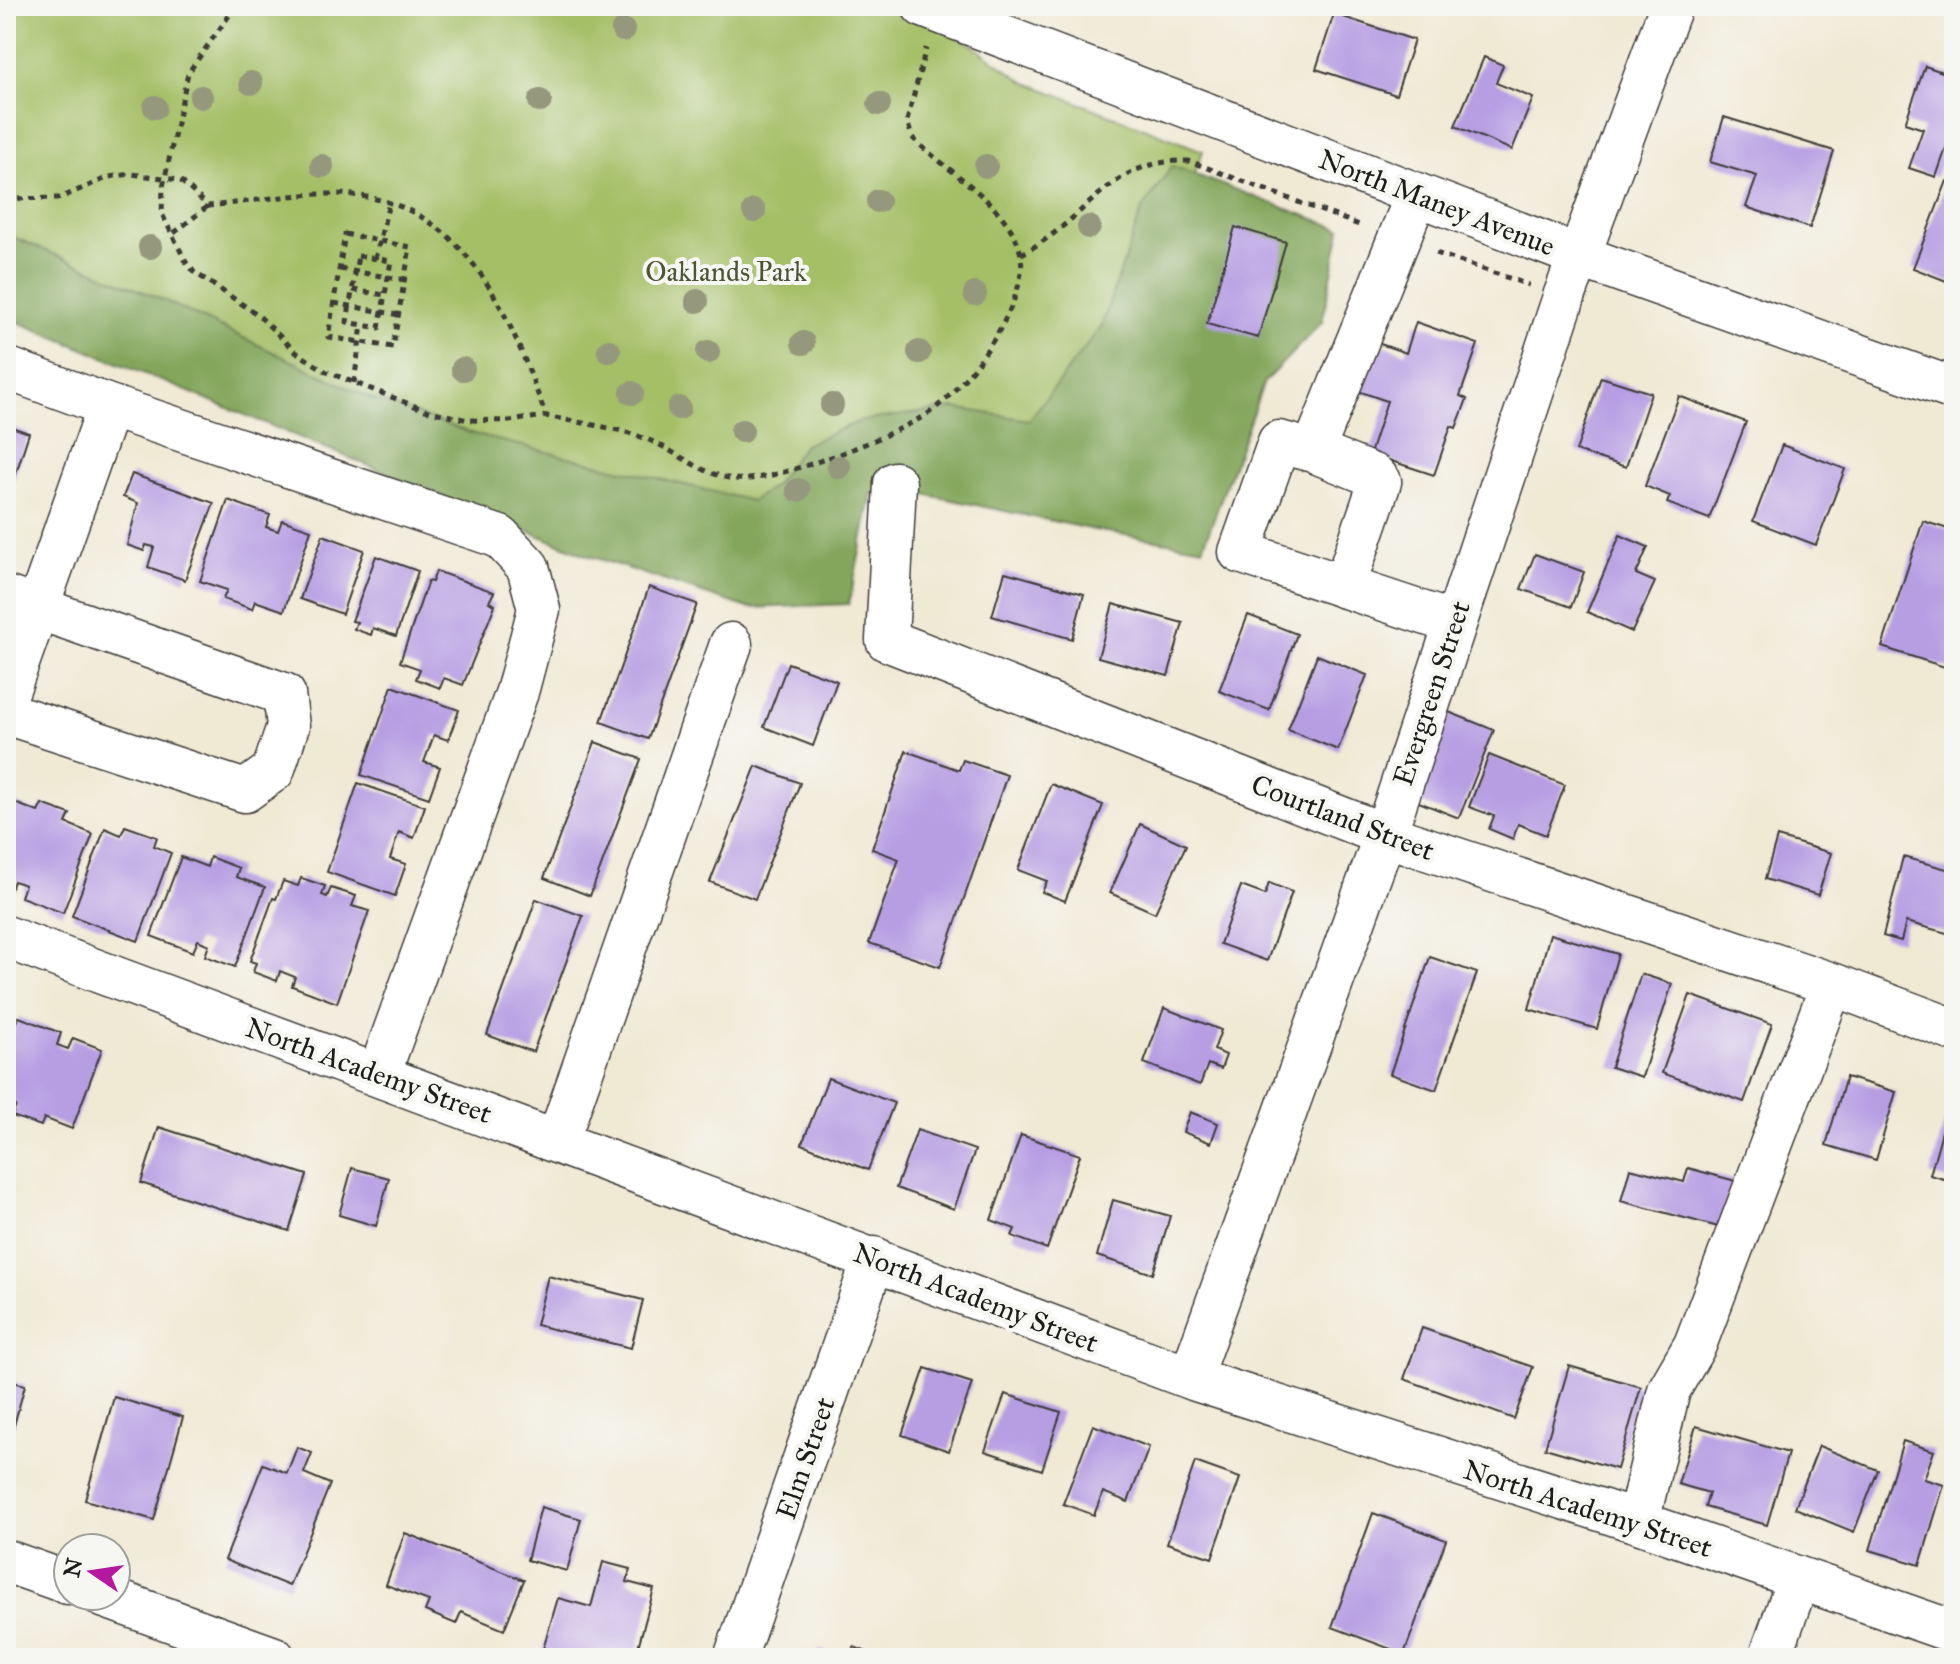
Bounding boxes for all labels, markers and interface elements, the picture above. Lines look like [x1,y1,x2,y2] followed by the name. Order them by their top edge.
[1314,141,1560,264] street label: North Maney Avenue
[645,254,807,289] park label: Oaklands Park
[1385,596,1478,790] street label: Evergreen Street
[1246,767,1439,868] street label: Courtland Street
[241,1010,497,1131] street label: North Academy Street
[849,1235,1103,1360] street label: North Academy Street
[768,1392,843,1524] street label: Elm Street
[1459,1452,1717,1565] street label: North Academy Street
[52,1532,132,1612] north arrow
[58,1555,88,1580] text: N

